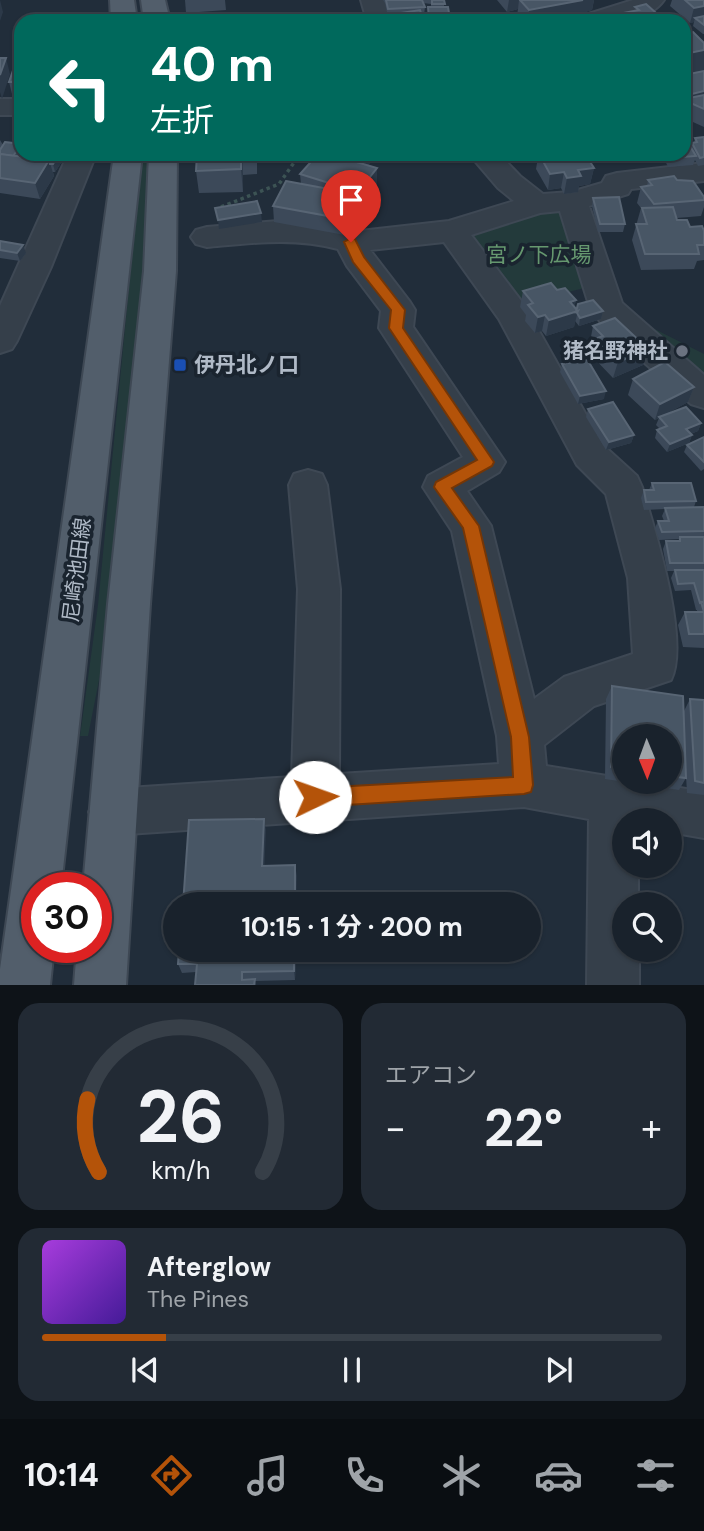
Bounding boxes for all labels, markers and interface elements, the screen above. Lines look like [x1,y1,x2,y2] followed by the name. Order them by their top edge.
[150,32,274,96] text: 40 m
[35,42,126,133] icon: left
[150,99,214,141] text: 左折
[321,170,381,242] pin
[332,181,370,219] icon: arrive
[487,241,592,269] park label: 宮ノ下広場
[563,337,668,365] place label: 猪名野神社
[674,343,690,359] marker: 猪名野神社
[194,351,299,379] place label: 伊丹北ノ口
[172,357,188,373] marker: 伊丹北ノ口
[57,516,97,624] street label: 尼崎池田線
[612,724,682,794] north arrow
[612,724,682,962] map controls
[278,760,352,834] position arrow
[612,808,682,878] button: sound
[21,872,112,963] speed limit sign: 30
[612,892,682,962] button: search
[241,910,463,944] text: 10:15 · 1 分 · 200 m
[385,1060,477,1090] text: エアコン
[136,1071,225,1166] text: 26
[484,1094,563,1162] text: 22°
[385,1103,406,1153] text: −
[641,1103,662,1153] text: +
[151,1154,210,1187] text: km/h
[147,1250,271,1284] text: Afterglow
[147,1284,249,1314] text: The Pines
[126,1351,164,1389] icon: previous
[333,1351,371,1389] icon: pause
[540,1351,578,1389] icon: next
[147,1451,196,1500] icon: directions
[243,1451,292,1500] icon: music
[340,1451,389,1500] icon: phone
[437,1451,486,1500] icon: climate
[534,1451,583,1500] icon: car
[631,1451,680,1500] icon: filters
[24,1454,99,1496] text: 10:14

